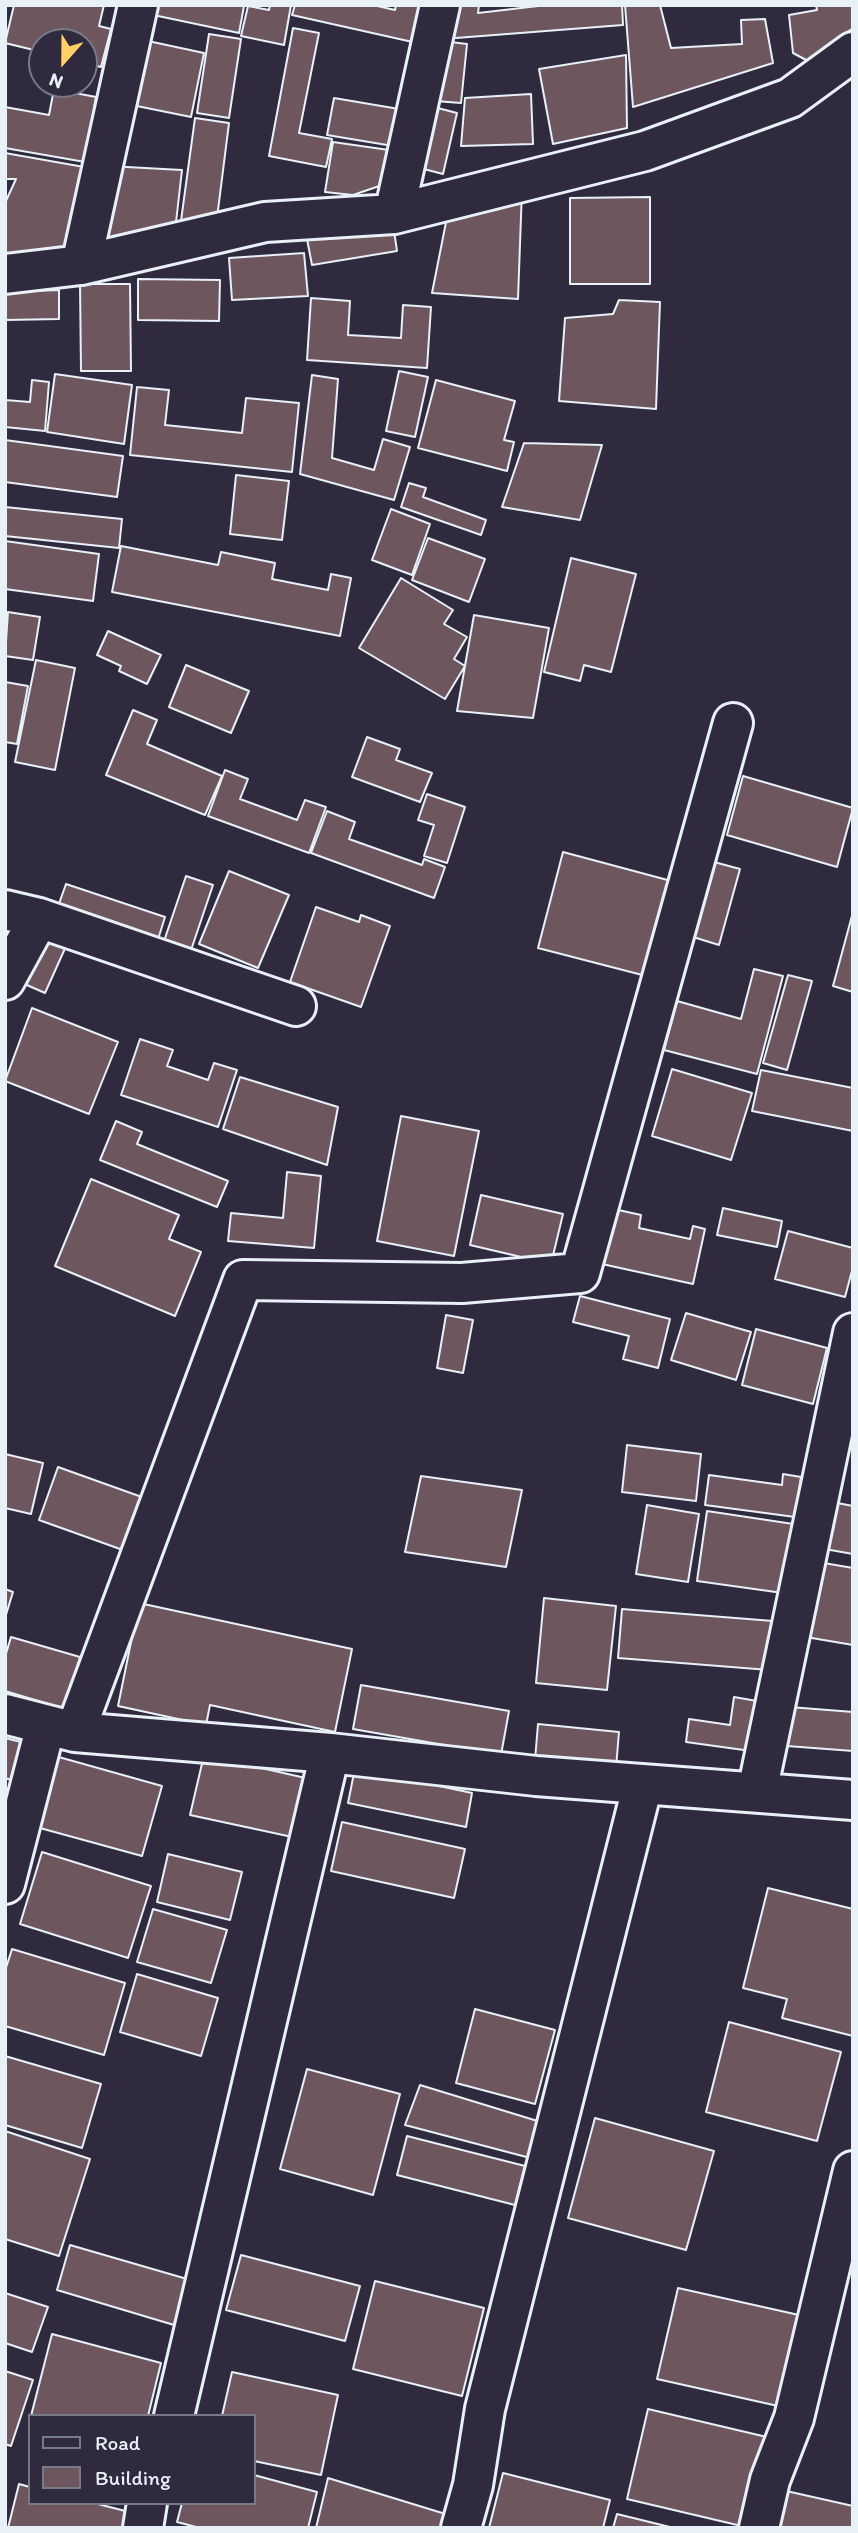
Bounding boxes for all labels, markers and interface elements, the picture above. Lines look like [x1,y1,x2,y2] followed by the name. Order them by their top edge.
[28,28,98,98] north arrow
[46,68,66,94] text: N
[28,2414,256,2505] legend
[95,2430,140,2455] text: Road
[95,2465,171,2490] text: Building

